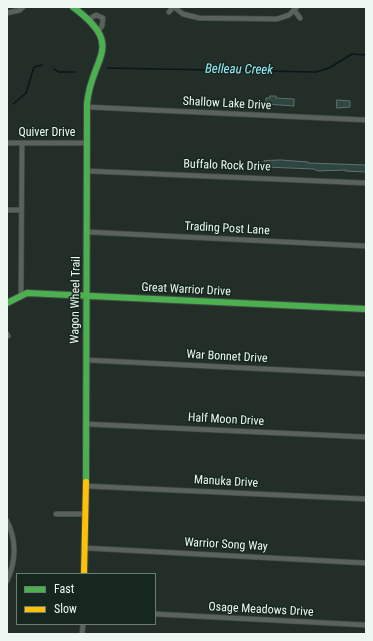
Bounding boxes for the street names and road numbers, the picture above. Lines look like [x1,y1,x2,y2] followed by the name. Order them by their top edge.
[182,94,272,114] street label: Shallow Lake Drive
[19,126,75,140] street label: Quiver Drive
[183,157,271,175] street label: Buffalo Rock Drive
[184,220,270,238] street label: Trading Post Lane
[68,256,84,344] street label: Wagon Wheel Trail
[141,280,231,300] street label: Great Warrior Drive
[186,348,268,366] street label: War Bonnet Drive
[188,411,264,429] street label: Half Moon Drive
[194,473,258,491] street label: Manuka Drive
[184,536,268,554] street label: Warrior Song Way
[208,600,314,620] street label: Osage Meadows Drive

